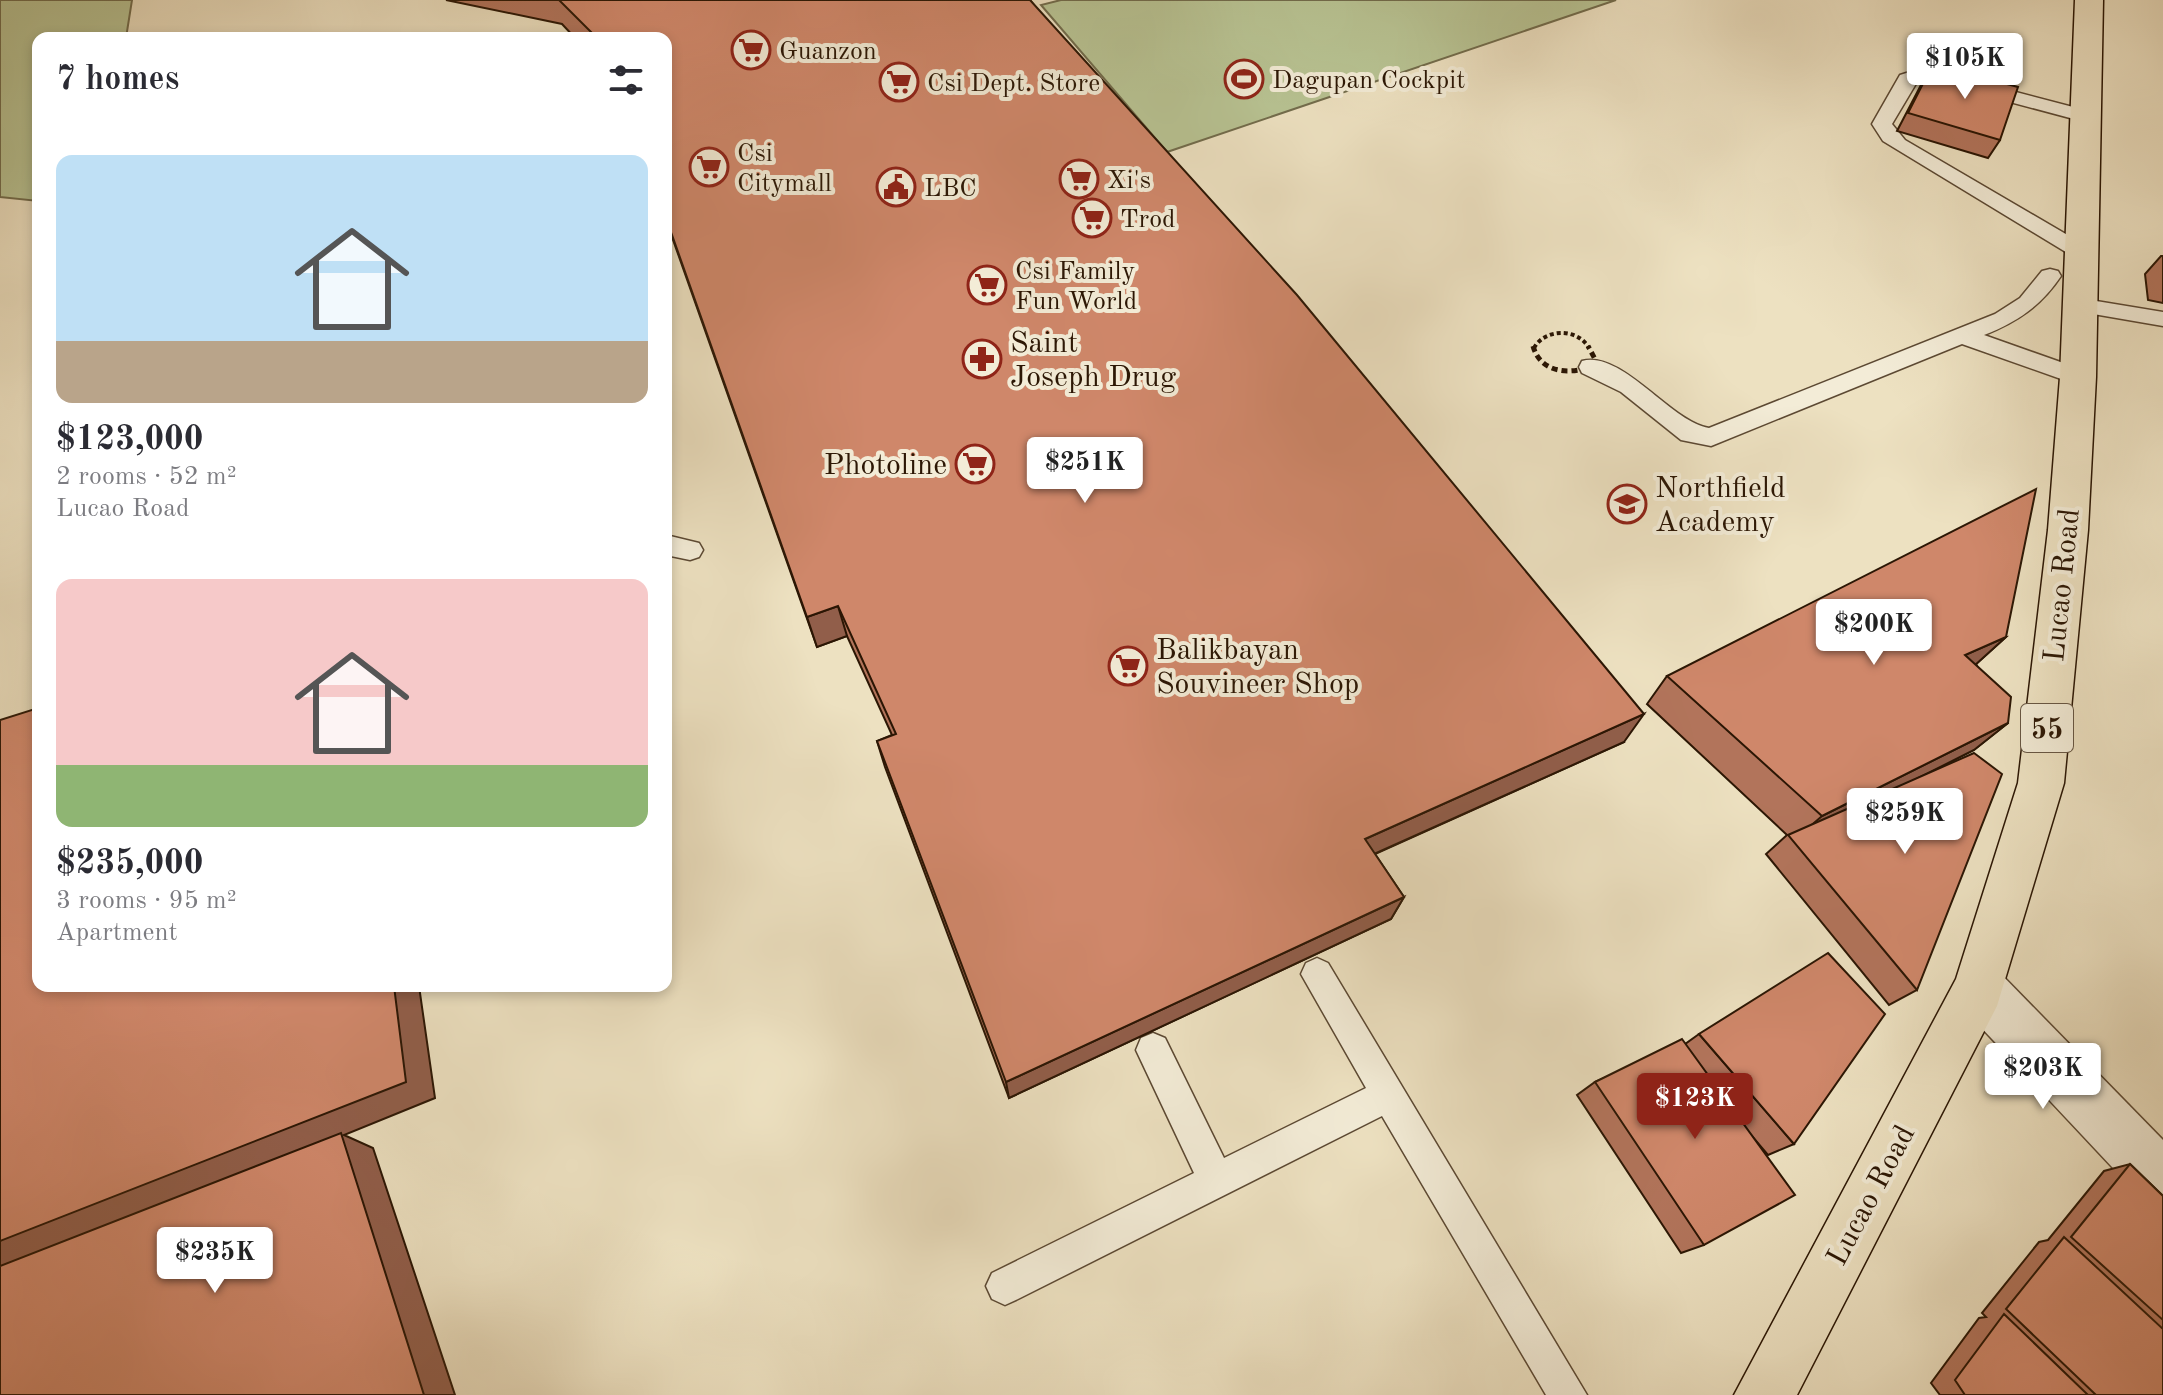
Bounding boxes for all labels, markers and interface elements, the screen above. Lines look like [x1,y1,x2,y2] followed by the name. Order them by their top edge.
[730,29,772,71] supermarket icon: Guanzon
[1909,33,2021,101] pin: $105K
[779,39,877,65] place label: Guanzon
[1925,46,2005,72] text: $105K
[604,58,648,102] icon: filters
[1223,58,1265,100] sports icon: Dagupan Cockpit
[878,61,920,103] supermarket icon: Csi Dept. Store
[56,63,179,97] text: 7 homes
[1272,68,1465,94] place label: Dagupan Cockpit
[927,71,1100,97] place label: Csi Dept. Store
[737,141,832,197] place label: Csi Citymall
[688,146,730,188] supermarket icon: Csi Citymall
[1058,158,1100,200] supermarket icon: Xi's
[875,166,917,208] public building icon: LBC
[1107,168,1151,194] place label: Xi's
[924,176,977,202] place label: LBC
[1071,197,1113,239] supermarket icon: Trod
[280,207,424,351] icon: home
[1120,207,1176,233] place label: Trod
[1015,259,1137,315] place label: Csi Family Fun World
[966,264,1008,306] supermarket icon: Csi Family Fun World
[1010,329,1176,393] place label: Saint Joseph Drug
[961,338,1003,380] pharmacy icon: Saint Joseph Drug
[56,423,204,457] text: $123,000
[1029,437,1141,505] pin: $251K
[954,443,996,485] supermarket icon: Photoline
[1045,450,1125,476] text: $251K
[824,451,947,481] place label: Photoline
[56,464,237,490] text: 2 rooms · 52 m²
[1655,474,1786,538] place label: Northfield Academy
[1606,483,1648,525] school or university icon: Northfield Academy
[56,496,190,522] text: Lucao Road
[2040,507,2086,663] street label: Lucao Road
[1818,599,1930,667] pin: $200K
[1834,612,1914,638] text: $200K
[280,631,424,775] icon: home
[1156,636,1359,700] place label: Balikbayan Souvineer Shop
[1107,645,1149,687] supermarket icon: Balikbayan Souvineer Shop
[2021,704,2073,752] road number: 55
[1849,788,1961,856] pin: $259K
[1865,801,1945,827] text: $259K
[56,847,204,881] text: $235,000
[56,888,237,914] text: 3 rooms · 95 m²
[56,920,178,946] text: Apartment
[1987,1043,2099,1111] pin: $203K
[2003,1056,2083,1082] text: $203K
[1639,1073,1751,1141] pin: $123K
[1655,1086,1735,1112] text: $123K
[1822,1121,1921,1271] street label: Lucao Road
[159,1227,271,1295] pin: $235K
[175,1240,255,1266] text: $235K

